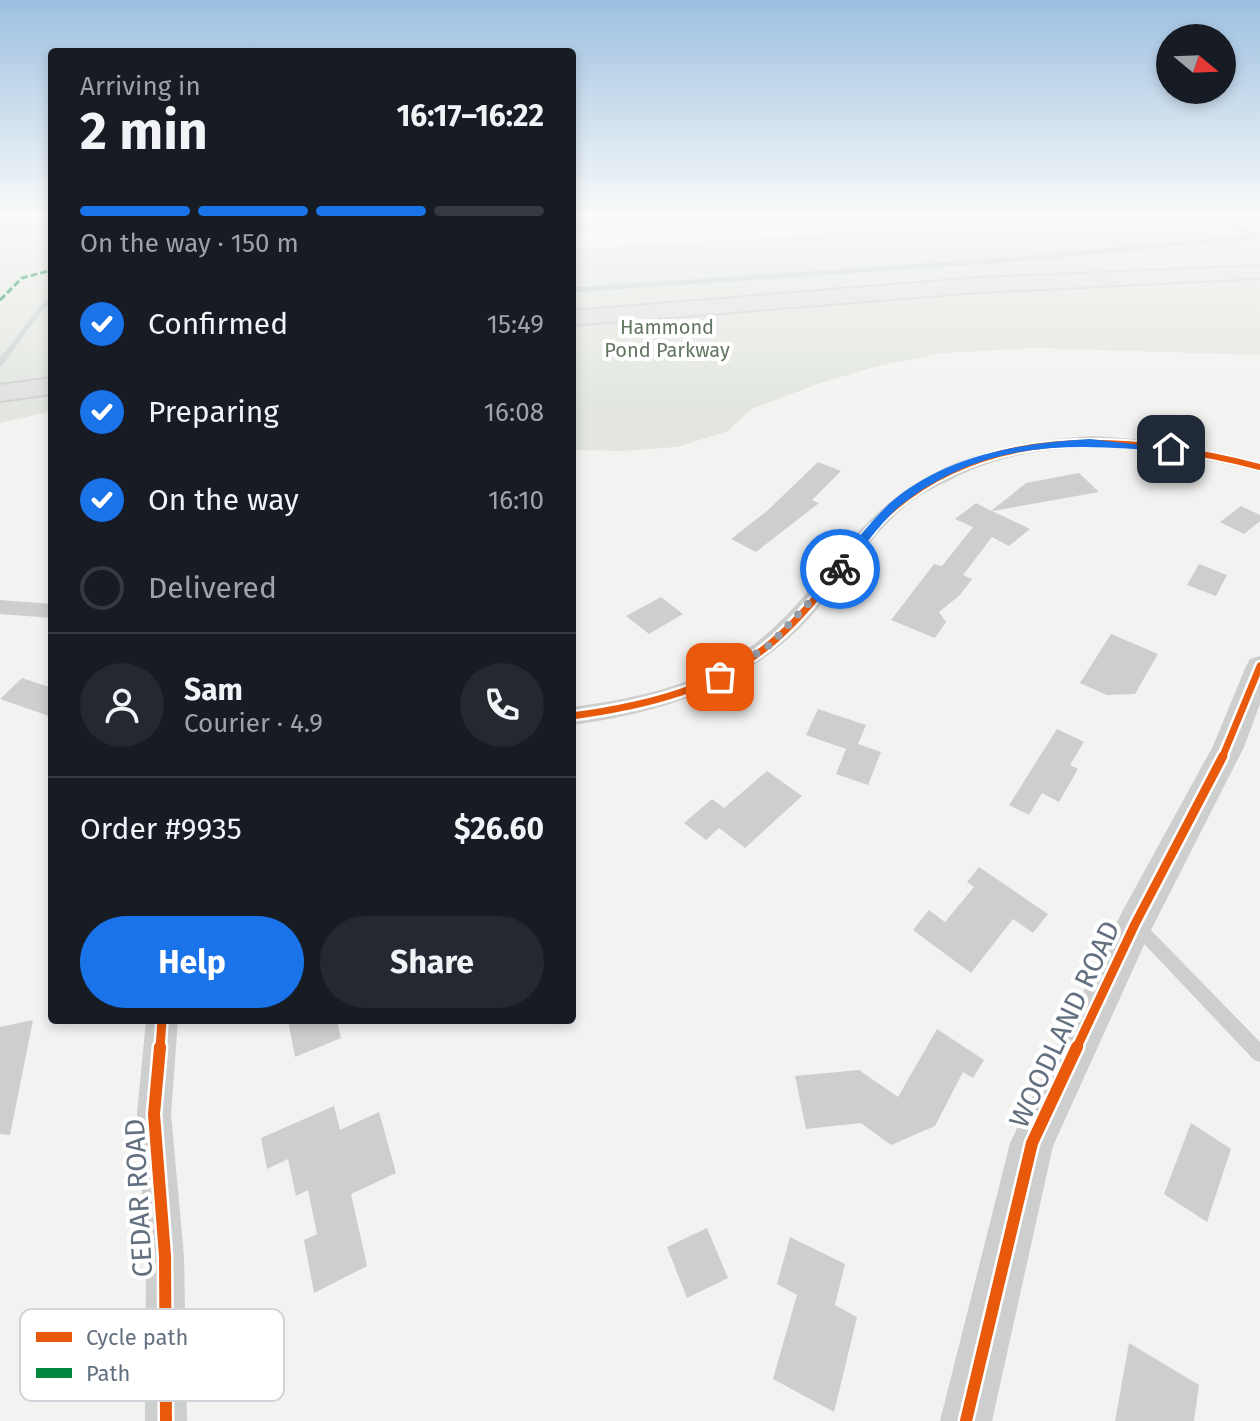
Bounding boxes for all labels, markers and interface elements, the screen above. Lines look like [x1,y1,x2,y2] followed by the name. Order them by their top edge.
[1156,24,1236,104] north arrow
[1156,24,1236,104] map controls
[80,71,201,102] text: Arriving in
[396,98,544,134] text: 16:17–16:22
[80,100,208,163] text: 2 min
[80,228,299,259] text: On the way · 150 m
[80,302,124,346] icon: check
[148,306,288,342] text: Confirmed
[487,309,544,340] text: 15:49
[604,315,730,362] park label: Hammond Pond Parkway
[80,390,124,434] icon: check
[148,394,279,430] text: Preparing
[484,397,544,428] text: 16:08
[1137,415,1205,483] pin
[1149,427,1193,471] icon: home
[80,478,124,522] icon: check
[148,482,299,518] text: On the way
[488,485,544,516] text: 16:10
[800,529,880,609] courier
[818,547,862,591] icon: bike
[148,570,277,606] text: Delivered
[686,643,754,711] pin
[698,655,742,699] icon: bag
[80,663,164,747] button: person
[460,663,544,747] button: phone
[184,672,243,708] text: Sam
[184,708,323,739] text: Courier · 4.9
[80,811,242,847] text: Order #9935
[454,811,544,847] text: $26.60
[80,916,304,1008] button: Help
[320,916,544,1008] button: Share
[1002,916,1127,1133] street label: WOODLAND ROAD
[118,1118,159,1278] street label: CEDAR ROAD
[20,1309,284,1401] legend
[86,1324,188,1351] text: Cycle path
[86,1360,130,1387] text: Path

